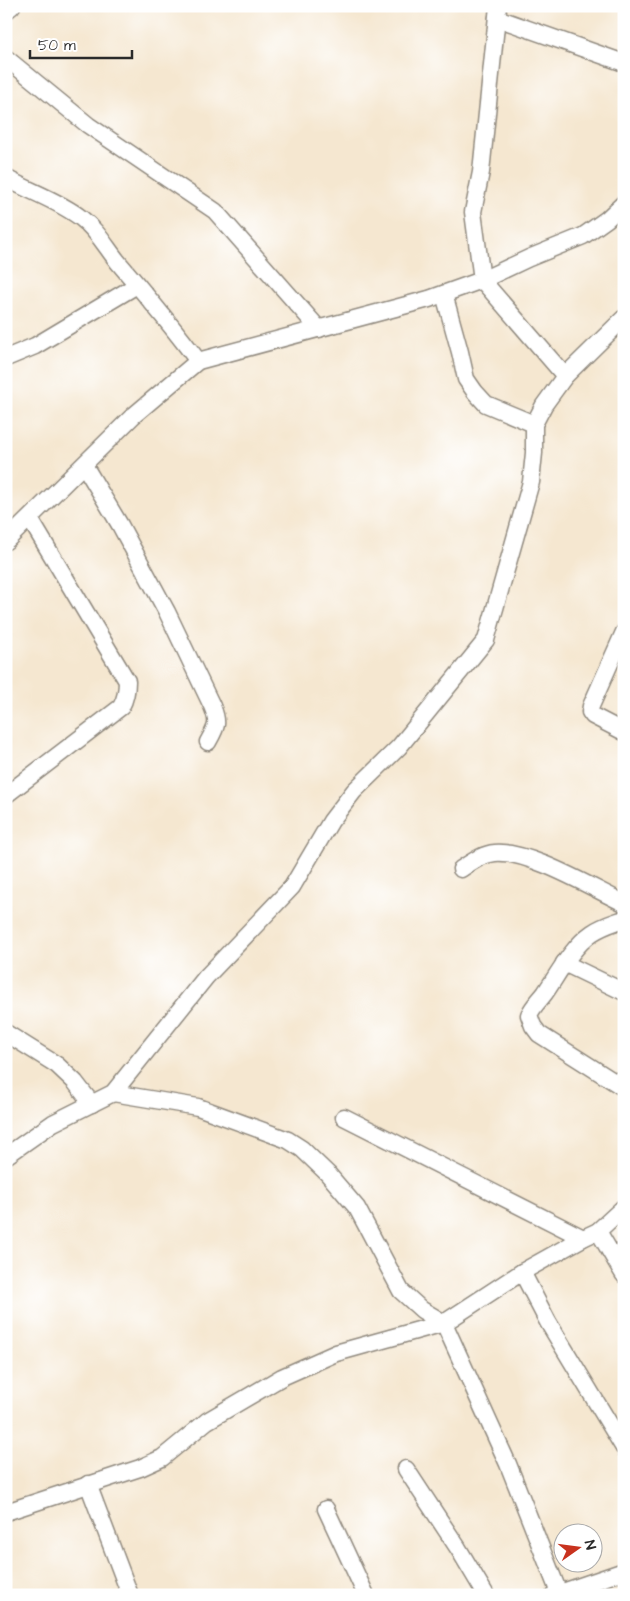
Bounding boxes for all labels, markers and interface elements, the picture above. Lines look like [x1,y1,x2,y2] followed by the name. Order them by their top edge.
[30,28,132,60] scale bar
[38,35,76,56] text: 50 m
[552,1524,602,1574] north arrow
[579,1538,600,1552] text: N

